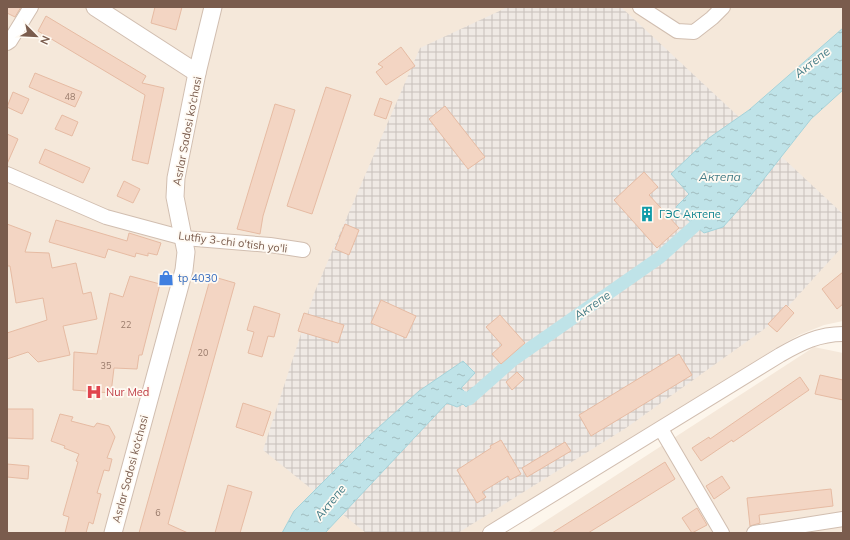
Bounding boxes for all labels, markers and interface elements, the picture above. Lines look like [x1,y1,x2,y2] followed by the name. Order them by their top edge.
[16,16,56,56] north arrow
[37,33,53,47] text: N
[790,43,833,81] water label: Актепе
[170,75,204,187] street label: Asrlar Sadosi ko‘chasi
[65,91,75,102] house number: 48
[698,169,741,184] water label: Актепа
[638,205,656,223] building icon: ГЭС Актепe
[659,207,721,221] place label: ГЭС Актепe
[178,228,288,256] street label: Lutfiy 3-chi o'tish yo'li
[157,269,175,287] shop icon: tp 4030
[178,271,218,285] place label: tp 4030
[570,287,613,324] water label: Актепе
[121,319,131,330] house number: 22
[198,347,208,358] house number: 20
[101,360,112,371] house number: 35
[85,383,103,401] hospital icon: Nur Med
[106,385,149,399] place label: Nur Med
[109,414,151,524] street label: Asrlar Sadosi ko‘chasi
[311,481,349,523] water label: Актепе
[155,507,161,518] house number: 6

